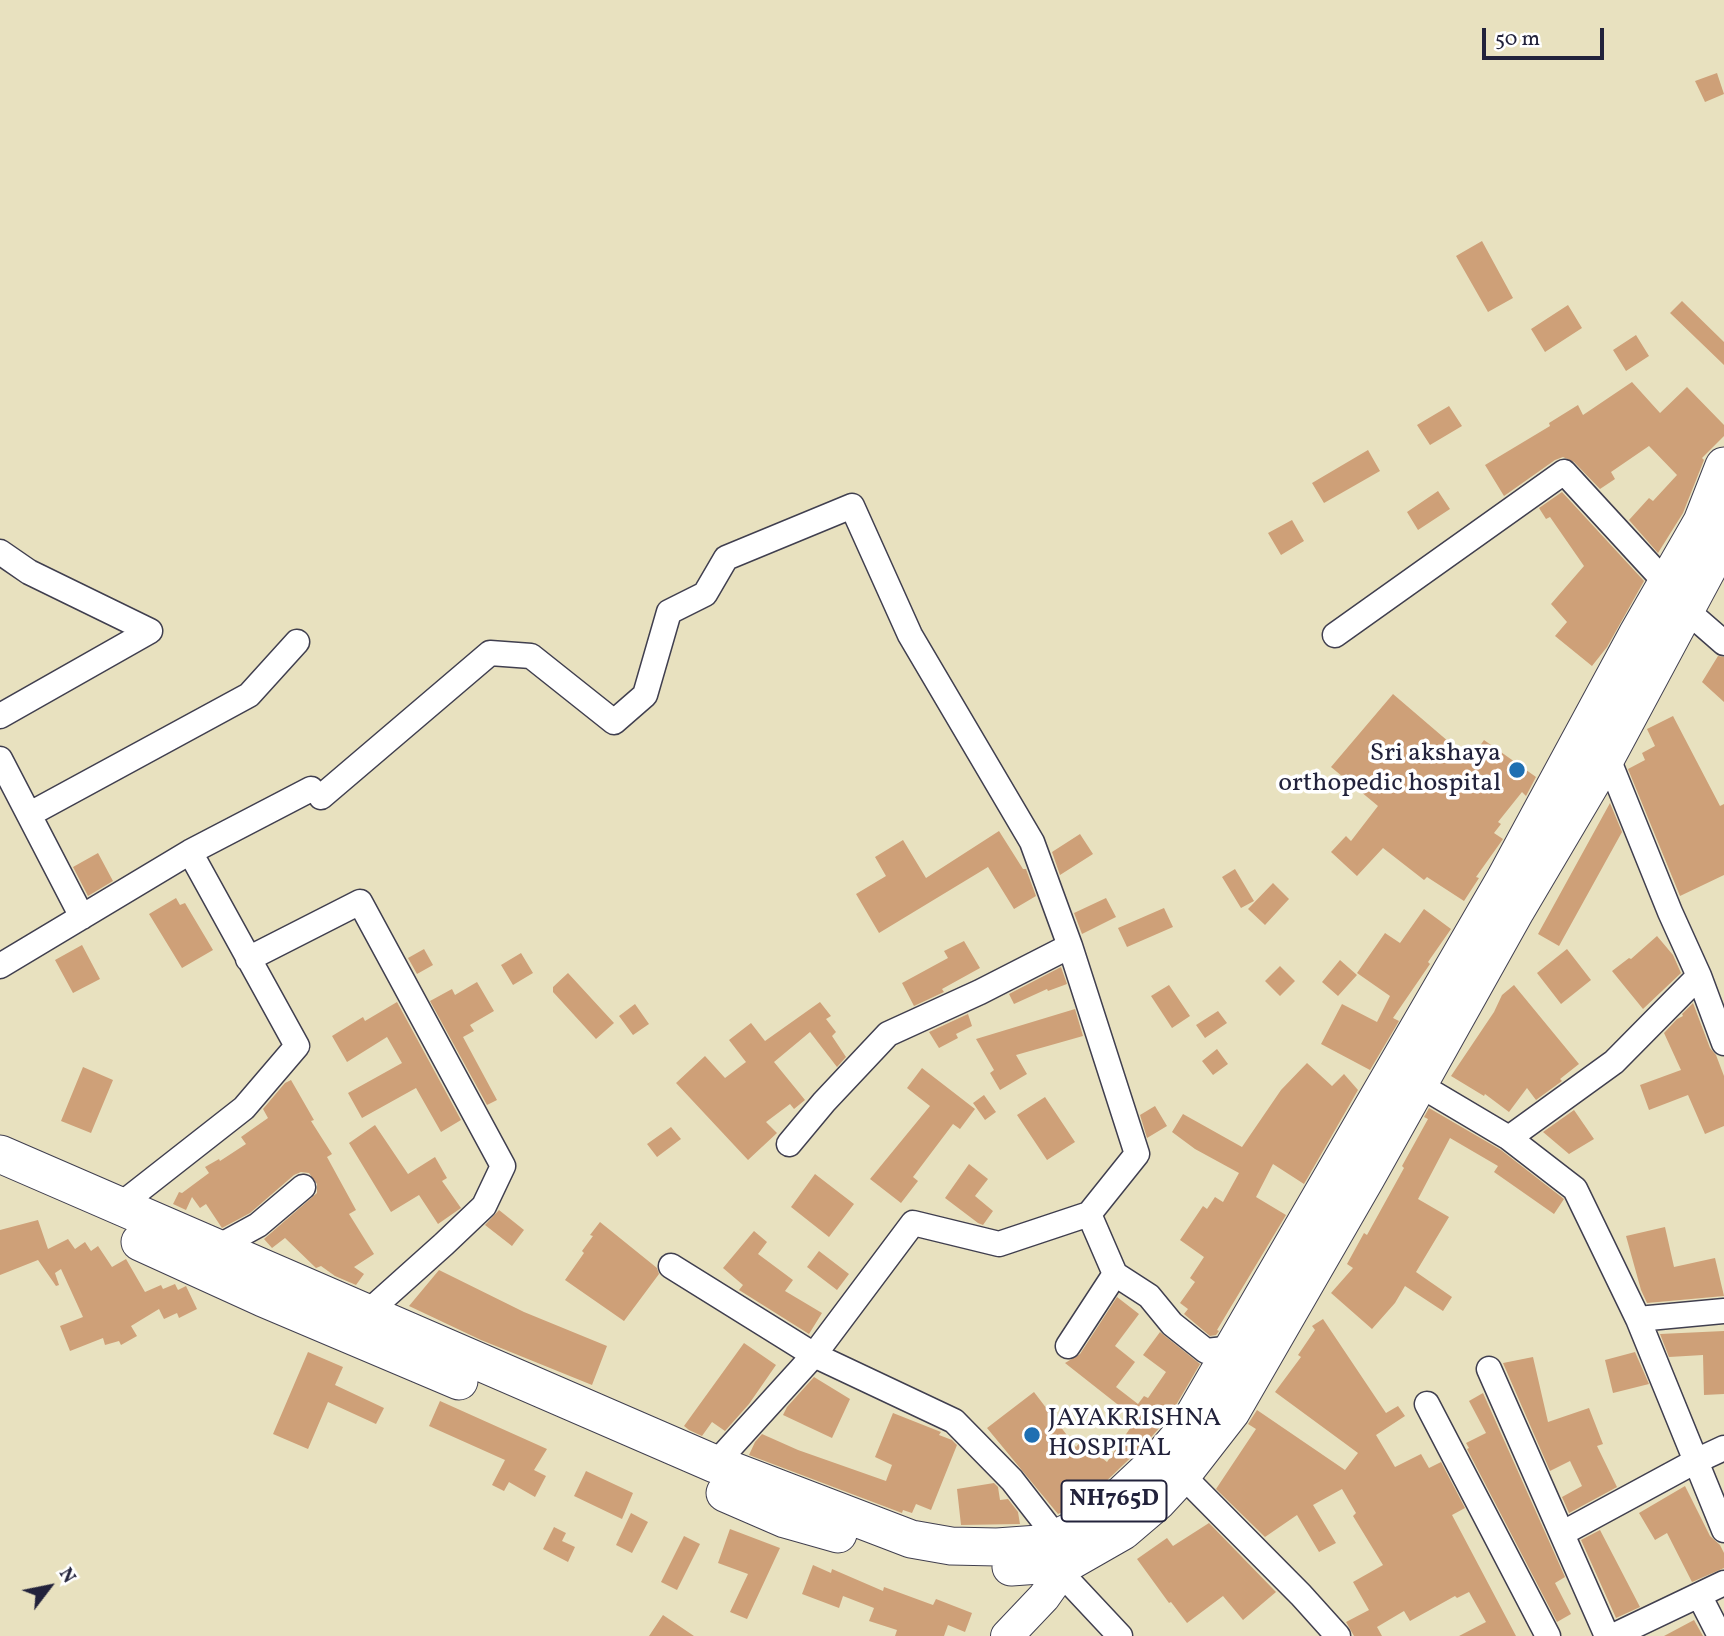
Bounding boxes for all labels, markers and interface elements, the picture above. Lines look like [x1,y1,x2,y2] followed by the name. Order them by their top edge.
[1486,14,1608,58] scale bar
[1495,25,1540,54] text: 50 m
[1278,739,1501,800] place label: Sri akshaya orthopedic hospital
[1507,760,1527,780] marker: Sri akshaya orthopedic hospital
[1048,1404,1221,1466] place label: JAYAKRISHNA HOSPITAL
[1022,1425,1042,1445] marker: JAYAKRISHNA HOSPITAL
[1062,1480,1166,1521] road number: NH765D
[14,1552,84,1622] north arrow
[52,1563,81,1589] text: N

